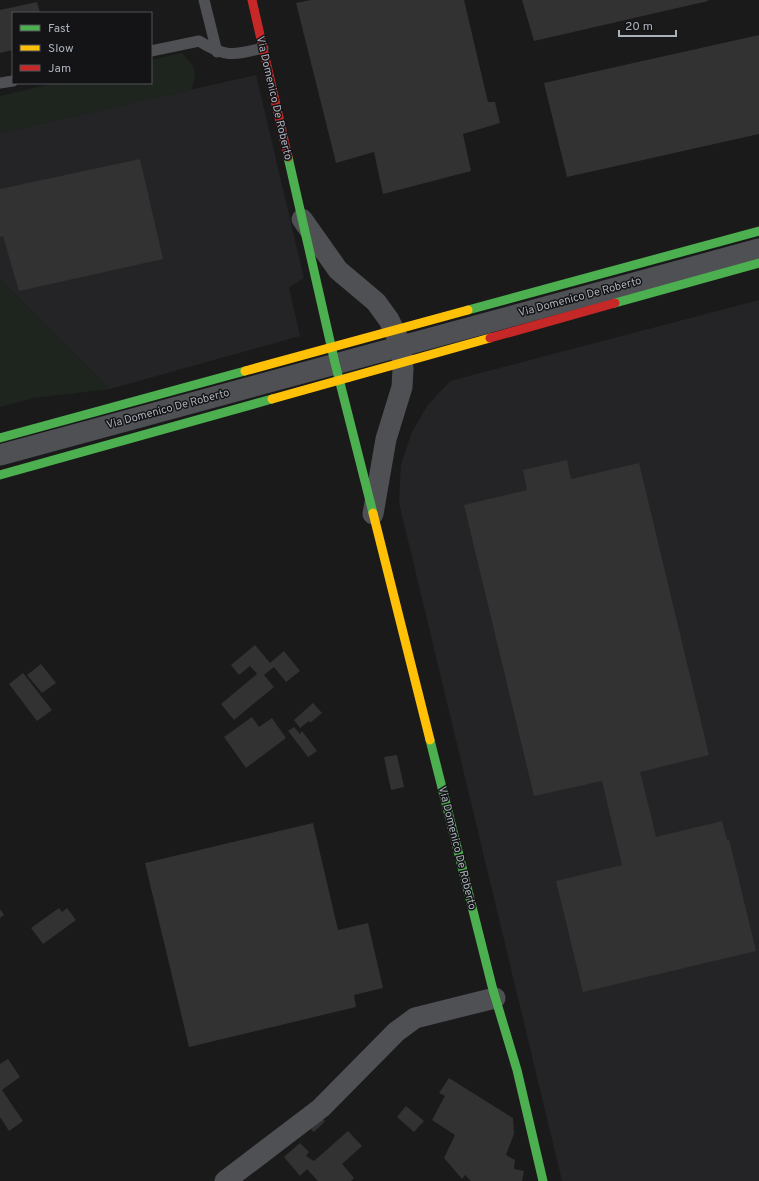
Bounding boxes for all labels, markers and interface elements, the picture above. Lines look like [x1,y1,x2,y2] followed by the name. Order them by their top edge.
[12,12,152,84] legend
[619,12,676,38] scale bar
[625,19,653,35] text: 20 m
[48,21,70,37] text: Fast
[253,35,295,161] street label: Via Domenico De Roberto
[48,41,74,57] text: Slow
[48,61,71,77] text: Jam
[517,274,643,320] street label: Via Domenico De Roberto
[105,386,231,432] street label: Via Domenico De Roberto
[435,785,479,911] street label: Via Domenico De Roberto

